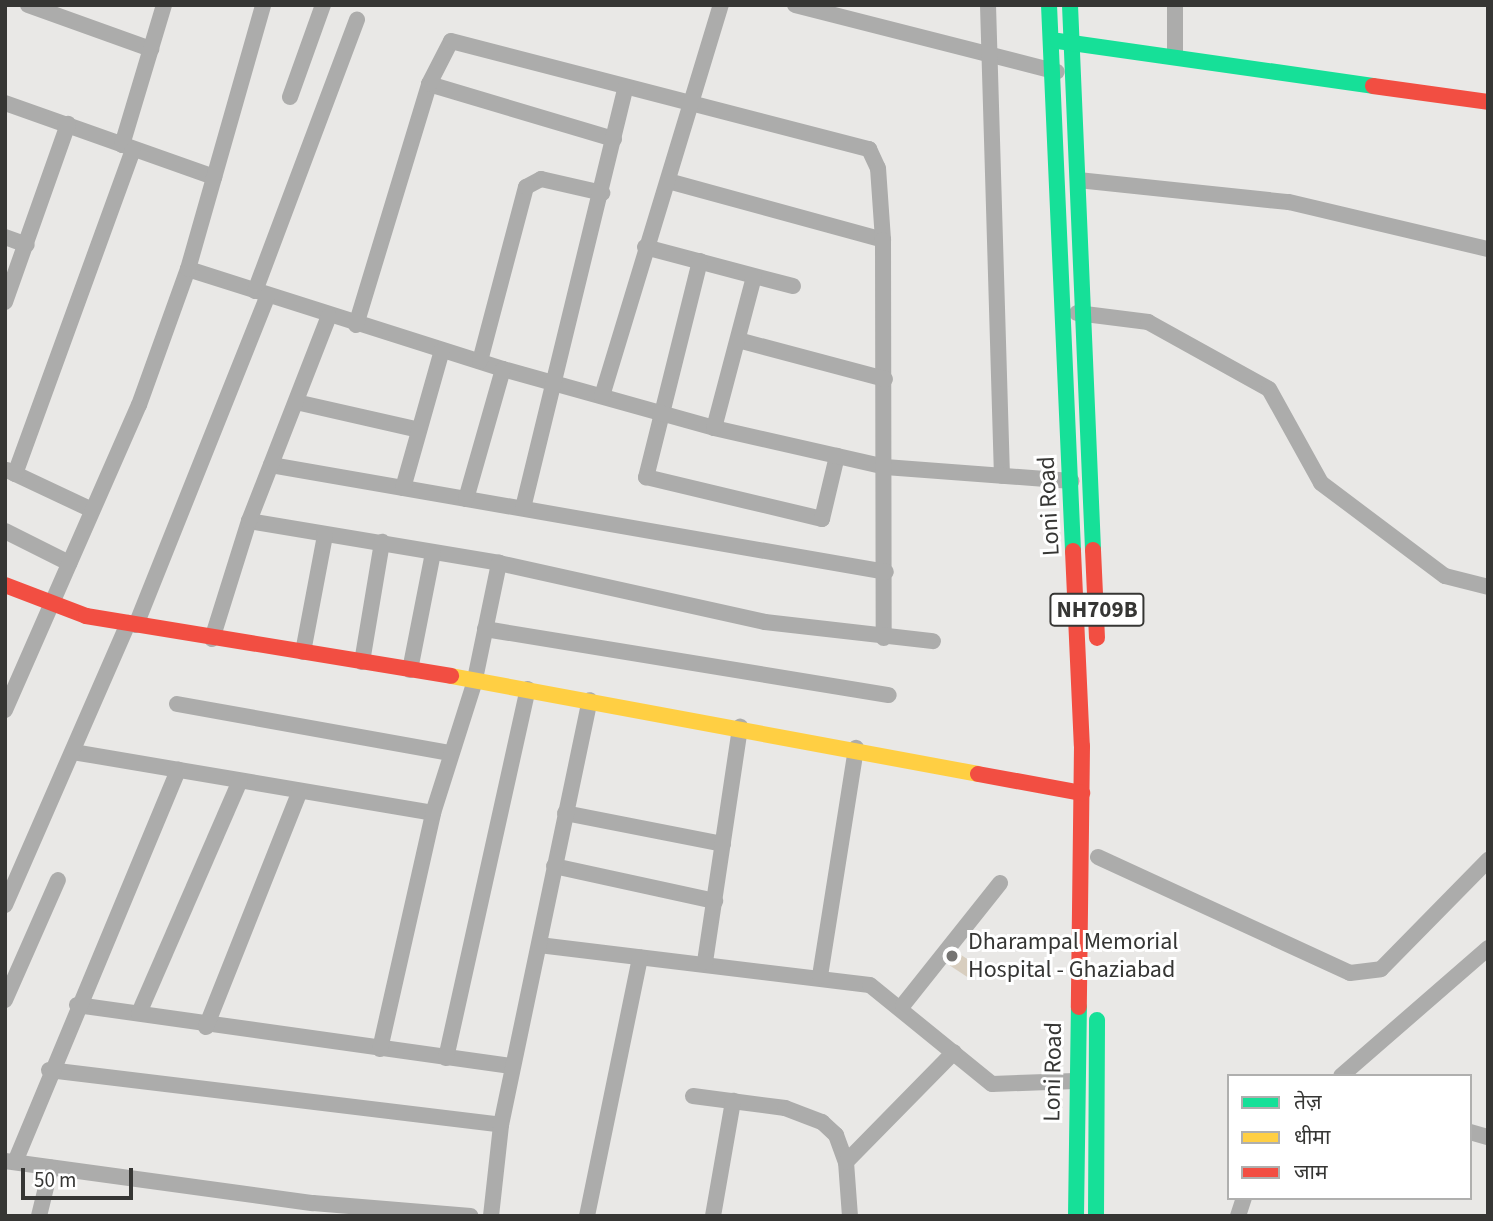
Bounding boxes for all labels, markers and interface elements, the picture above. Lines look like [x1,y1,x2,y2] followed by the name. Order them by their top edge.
[1032,455,1066,557] street label: Loni Road
[1048,590,1146,630] road number: NH709B
[968,928,1178,984] place label: Dharampal Memorial Hospital - Ghaziabad
[942,946,962,966] marker: Dharampal Memorial Hospital - Ghaziabad
[1038,1022,1068,1122] street label: Loni Road
[1227,1074,1472,1200] legend
[1294,1087,1322,1117] text: तेज़
[1294,1122,1330,1152] text: धीमा
[24,1154,136,1198] scale bar
[1294,1157,1328,1187] text: जाम
[34,1165,76,1195] text: 50 m

